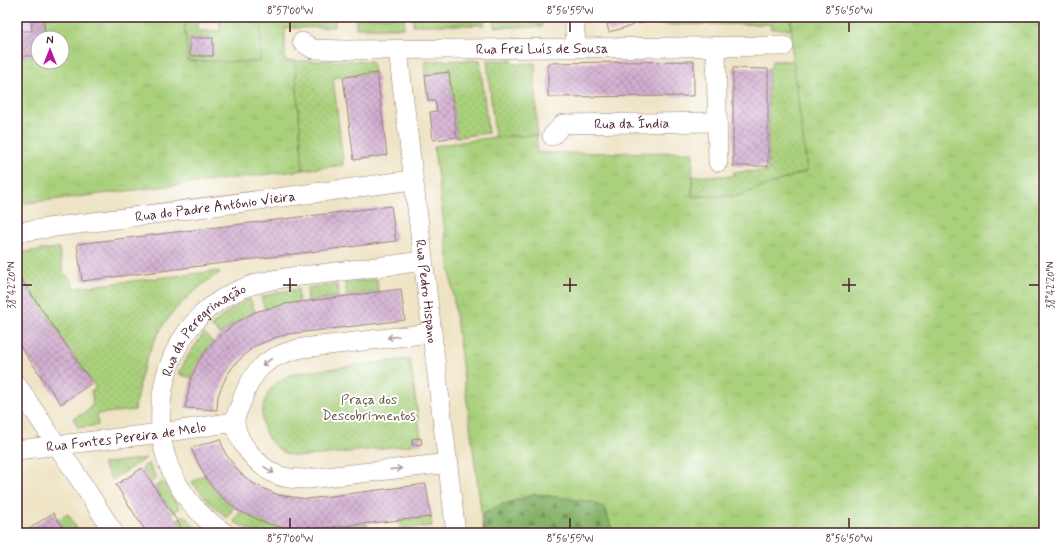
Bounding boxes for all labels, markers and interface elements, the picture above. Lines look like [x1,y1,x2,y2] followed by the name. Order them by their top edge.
[267,4,313,18] text: 8°57'00"W
[547,4,593,18] text: 8°56'55"W
[825,4,873,18] text: 8°56'50"W
[30,30,70,70] north arrow
[46,34,54,48] text: N
[476,40,608,59] street label: Rua Frei Luís de Sousa
[594,115,670,134] street label: Rua da Índia
[134,188,297,226] street label: Rua do Padre António Vieira
[411,238,441,344] street label: Rua Pedro Hispano
[5,261,19,309] text: 38°42'20"N
[1044,261,1058,309] text: 38°42'20"N
[158,280,249,379] street label: Rua da Peregrinação
[387,333,400,341] one-way arrow
[262,358,273,366] one-way arrow
[322,391,416,425] park label: Praça dos Descobrimentos
[45,418,208,456] street label: Rua Fontes Pereira de Melo
[263,465,274,474] one-way arrow
[389,466,402,473] one-way arrow
[267,532,313,546] text: 8°57'00"W
[547,532,593,546] text: 8°56'55"W
[825,532,873,546] text: 8°56'50"W

